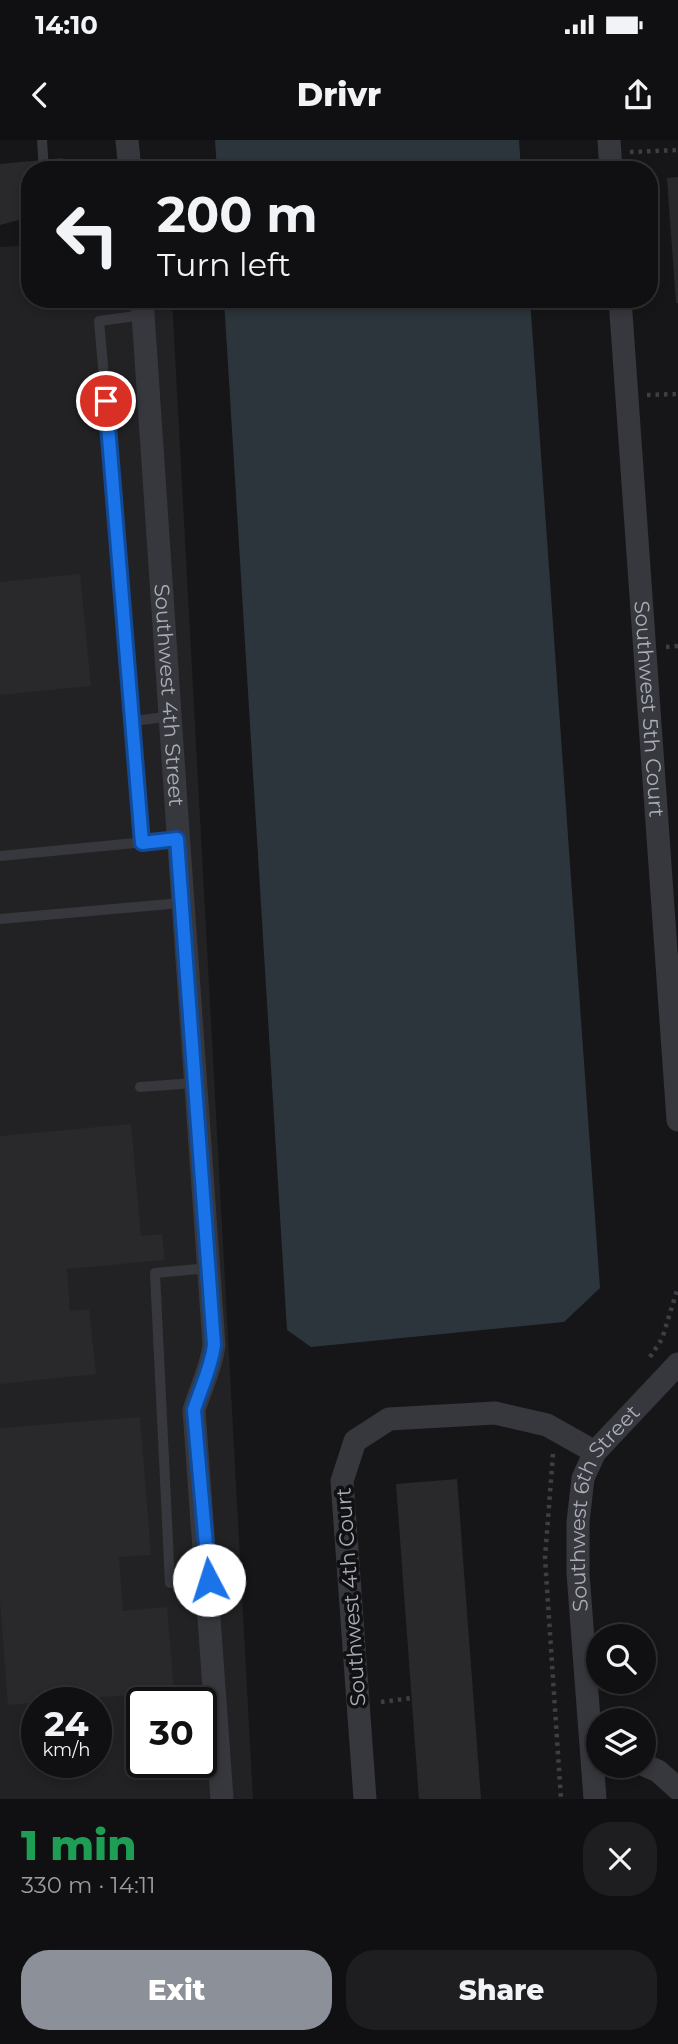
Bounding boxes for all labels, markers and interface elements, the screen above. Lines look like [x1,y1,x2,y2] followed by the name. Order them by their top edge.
[35,9,98,41] text: 14:10
[297,75,381,114] text: Drivr
[21,76,59,114] icon: back
[619,76,657,114] icon: share
[157,185,318,244] text: 200 m
[42,189,133,280] icon: left
[157,245,291,284] text: Turn left
[76,371,136,431] pin
[87,382,125,420] icon: arrive
[149,583,189,807] street label: Southwest 4th Street
[629,600,670,818] street label: Southwest 5th Court
[565,1400,645,1613] street label: Southwest 6th Street
[330,1487,371,1707] street label: Southwest 4th Court
[172,1543,246,1617] position arrow
[586,1624,656,1778] map controls
[586,1624,656,1694] button: search
[126,1687,217,1778] speed limit sign: 30
[44,1702,89,1745] text: 24
[586,1708,656,1778] button: layers
[42,1739,91,1761] text: km/h
[21,1819,137,1871] text: 1 min
[583,1822,657,1896] button: close
[21,1871,155,1899] text: 330 m · 14:11
[21,1950,332,2030] button: Exit
[346,1950,657,2030] button: Share

